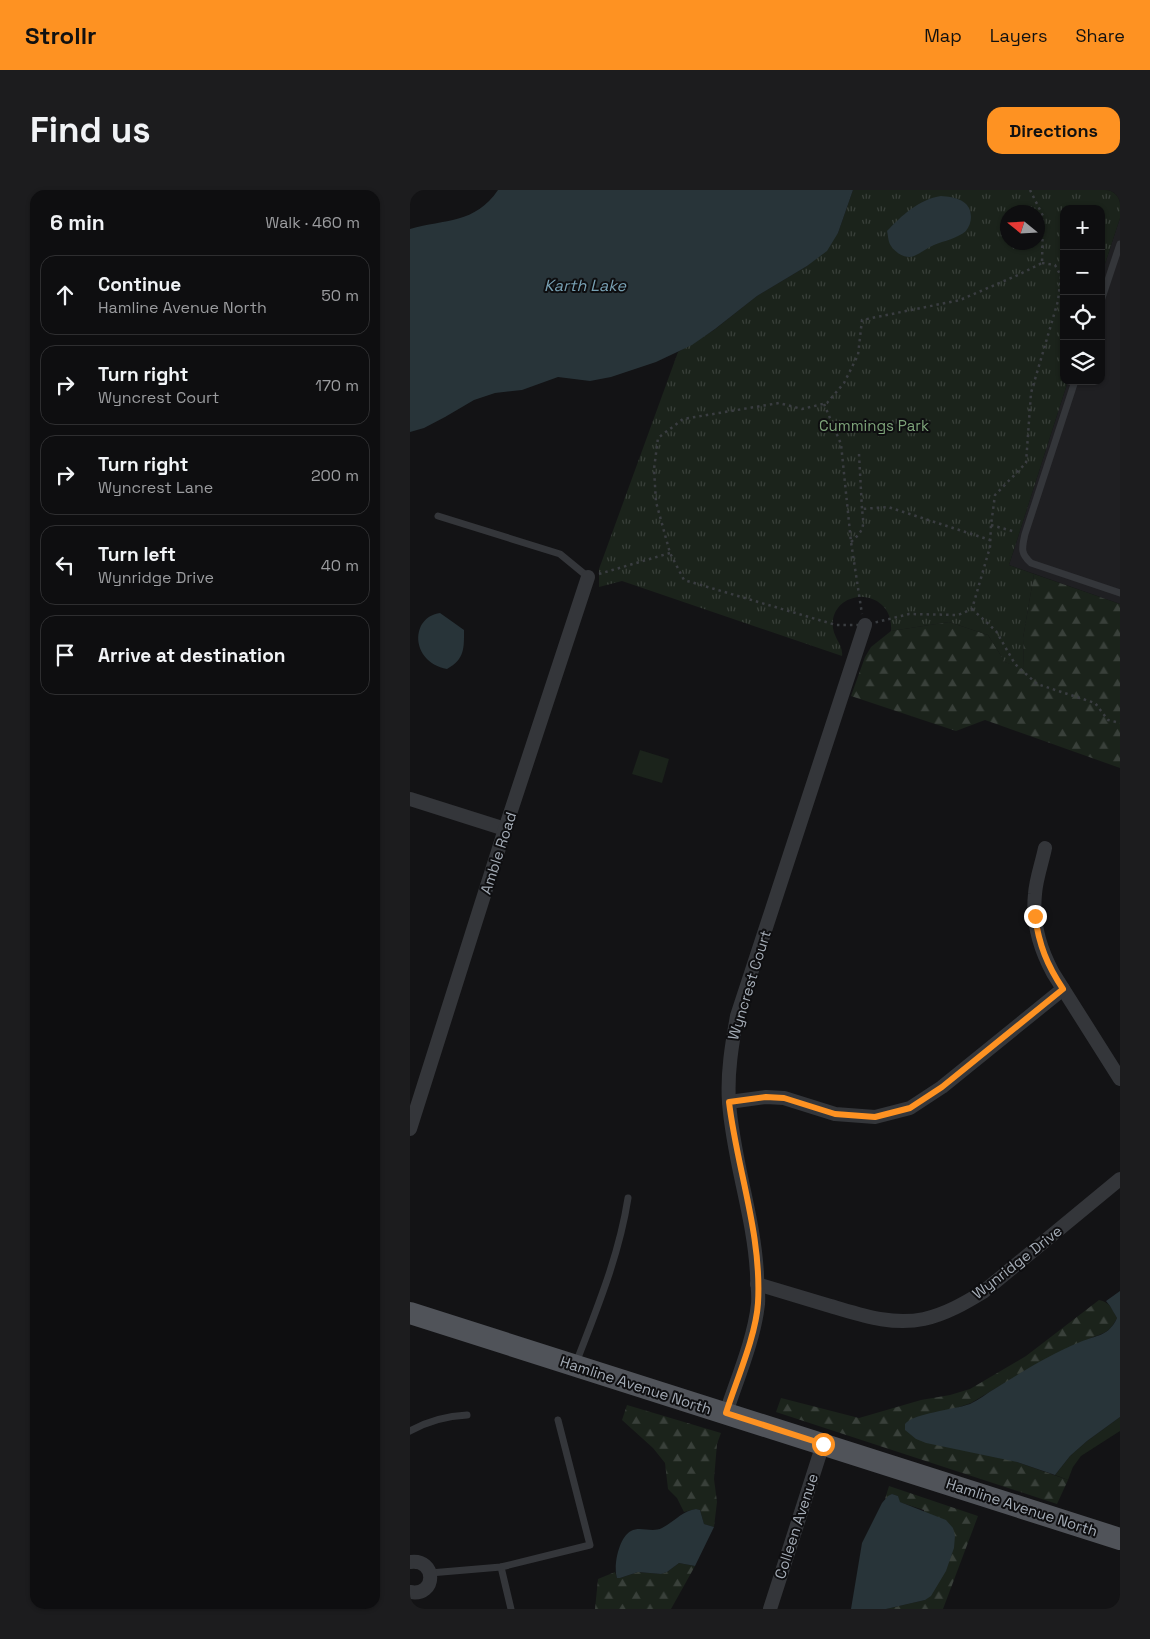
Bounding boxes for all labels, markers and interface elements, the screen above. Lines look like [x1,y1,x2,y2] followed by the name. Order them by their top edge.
[25,20,97,51] text: Strollr
[924,24,962,47] text: Map
[990,24,1047,47] text: Layers
[1075,24,1125,47] text: Share
[987,107,1120,154] button: Directions
[30,108,151,152] text: Find us
[1000,205,1045,250] north arrow
[1060,205,1105,385] map controls
[1060,205,1105,250] button: +
[50,209,105,236] text: 6 min
[265,212,360,233] text: Walk · 460 m
[1060,250,1105,295] button: −
[98,272,181,297] text: Continue
[544,275,626,296] water label: Karth Lake
[51,281,79,309] icon: ahead
[321,285,359,306] text: 50 m
[1060,295,1105,340] button: locate
[98,297,267,318] text: Hamline Avenue North
[1060,340,1105,385] button: layers
[98,362,188,387] text: Turn right
[51,371,79,399] icon: right
[315,375,359,396] text: 170 m
[98,387,219,408] text: Wyncrest Court
[819,416,929,435] park label: Cummings Park
[98,452,188,477] text: Turn right
[51,461,79,489] icon: right
[311,465,359,486] text: 200 m
[98,477,213,498] text: Wyncrest Lane
[98,542,176,567] text: Turn left
[51,551,79,579] icon: left
[321,555,359,576] text: 40 m
[98,567,214,588] text: Wynridge Drive
[51,641,79,669] icon: arrive
[98,643,286,668] text: Arrive at destination
[476,810,520,896] street label: Amble Road
[1024,905,1047,928] route end
[723,928,775,1042] street label: Wyncrest Court
[968,1221,1066,1303] street label: Wynridge Drive
[558,1352,714,1418] street label: Hamline Avenue North
[812,1433,835,1456] route start
[770,1471,822,1581] street label: Colleen Avenue
[944,1474,1100,1540] street label: Hamline Avenue North

